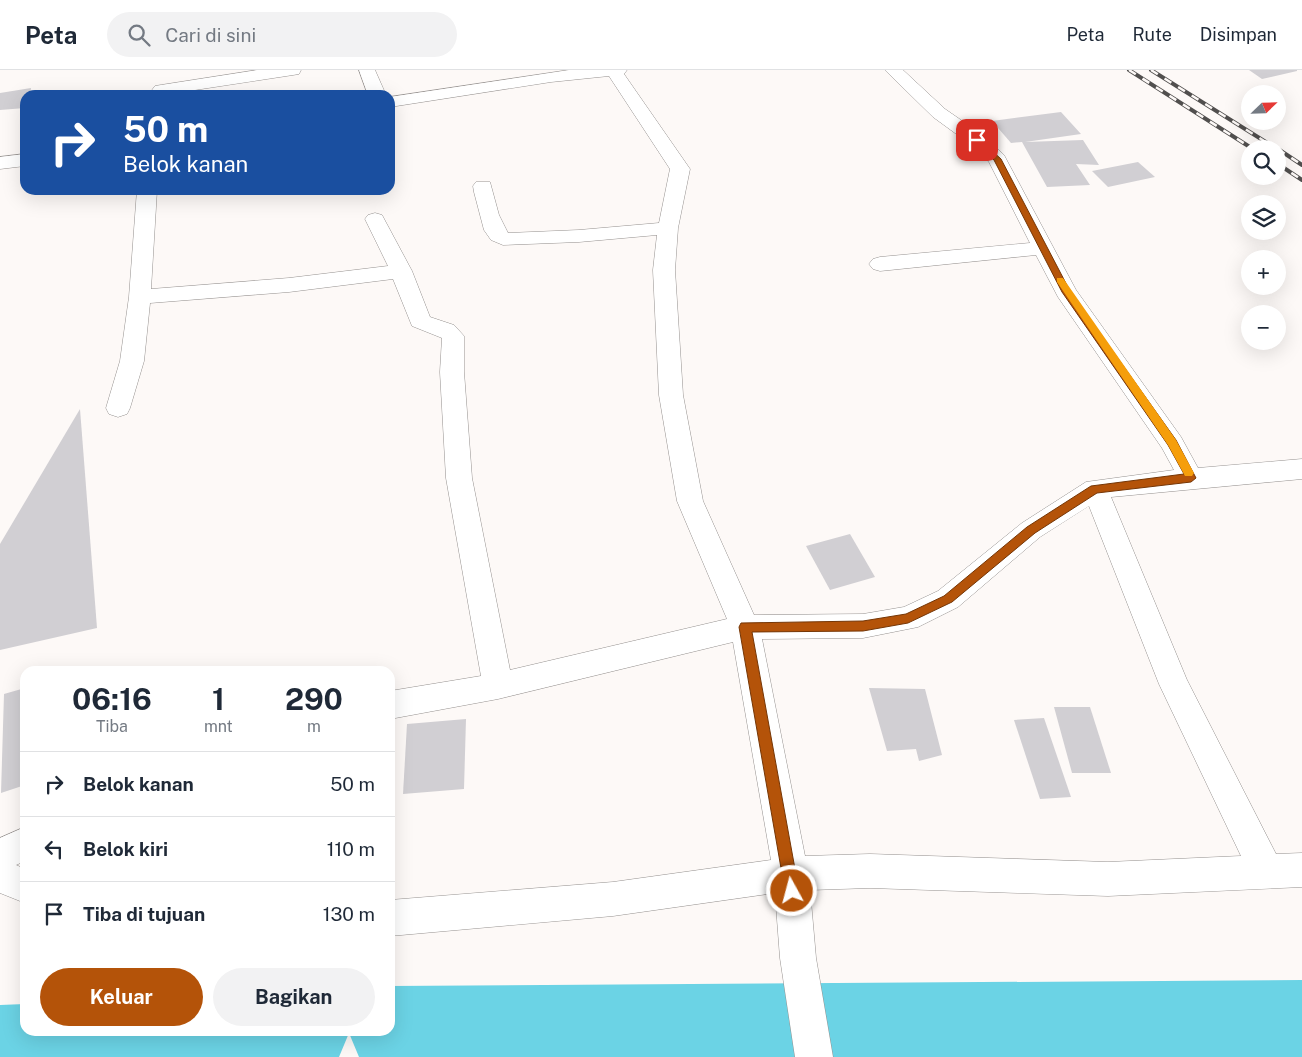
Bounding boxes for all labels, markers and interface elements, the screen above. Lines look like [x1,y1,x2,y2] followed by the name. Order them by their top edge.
[107,12,457,57] search box
[25,21,77,49] text: Peta
[125,21,153,49] icon: search
[165,24,256,46] text: Cari di sini
[1066,24,1104,45] text: Peta
[1132,24,1172,45] text: Rute
[1200,24,1277,45] text: Disimpan
[1241,85,1286,130] north arrow
[1241,85,1286,350] map controls
[123,109,208,150] text: 50 m
[40,110,105,175] icon: right
[956,119,998,161] pin
[963,126,991,154] icon: arrive
[1241,140,1286,185] button: search
[123,151,248,177] text: Belok kanan
[1241,195,1286,240] button: layers
[1241,250,1286,295] button: +
[1241,305,1286,350] button: −
[72,681,152,717] text: 06:16
[212,681,225,717] text: 1
[285,681,343,717] text: 290
[96,717,128,736] text: Tiba
[204,717,233,736] text: mnt
[307,717,321,736] text: m
[40,770,68,798] icon: right
[83,773,194,795] text: Belok kanan
[330,773,375,795] text: 50 m
[40,835,68,863] icon: left
[83,838,168,860] text: Belok kiri
[327,838,375,860] text: 110 m
[765,864,817,916] position arrow
[40,900,68,928] icon: arrive
[83,903,205,925] text: Tiba di tujuan
[323,903,375,925] text: 130 m
[40,968,203,1026] button: Keluar
[213,968,375,1026] button: Bagikan

